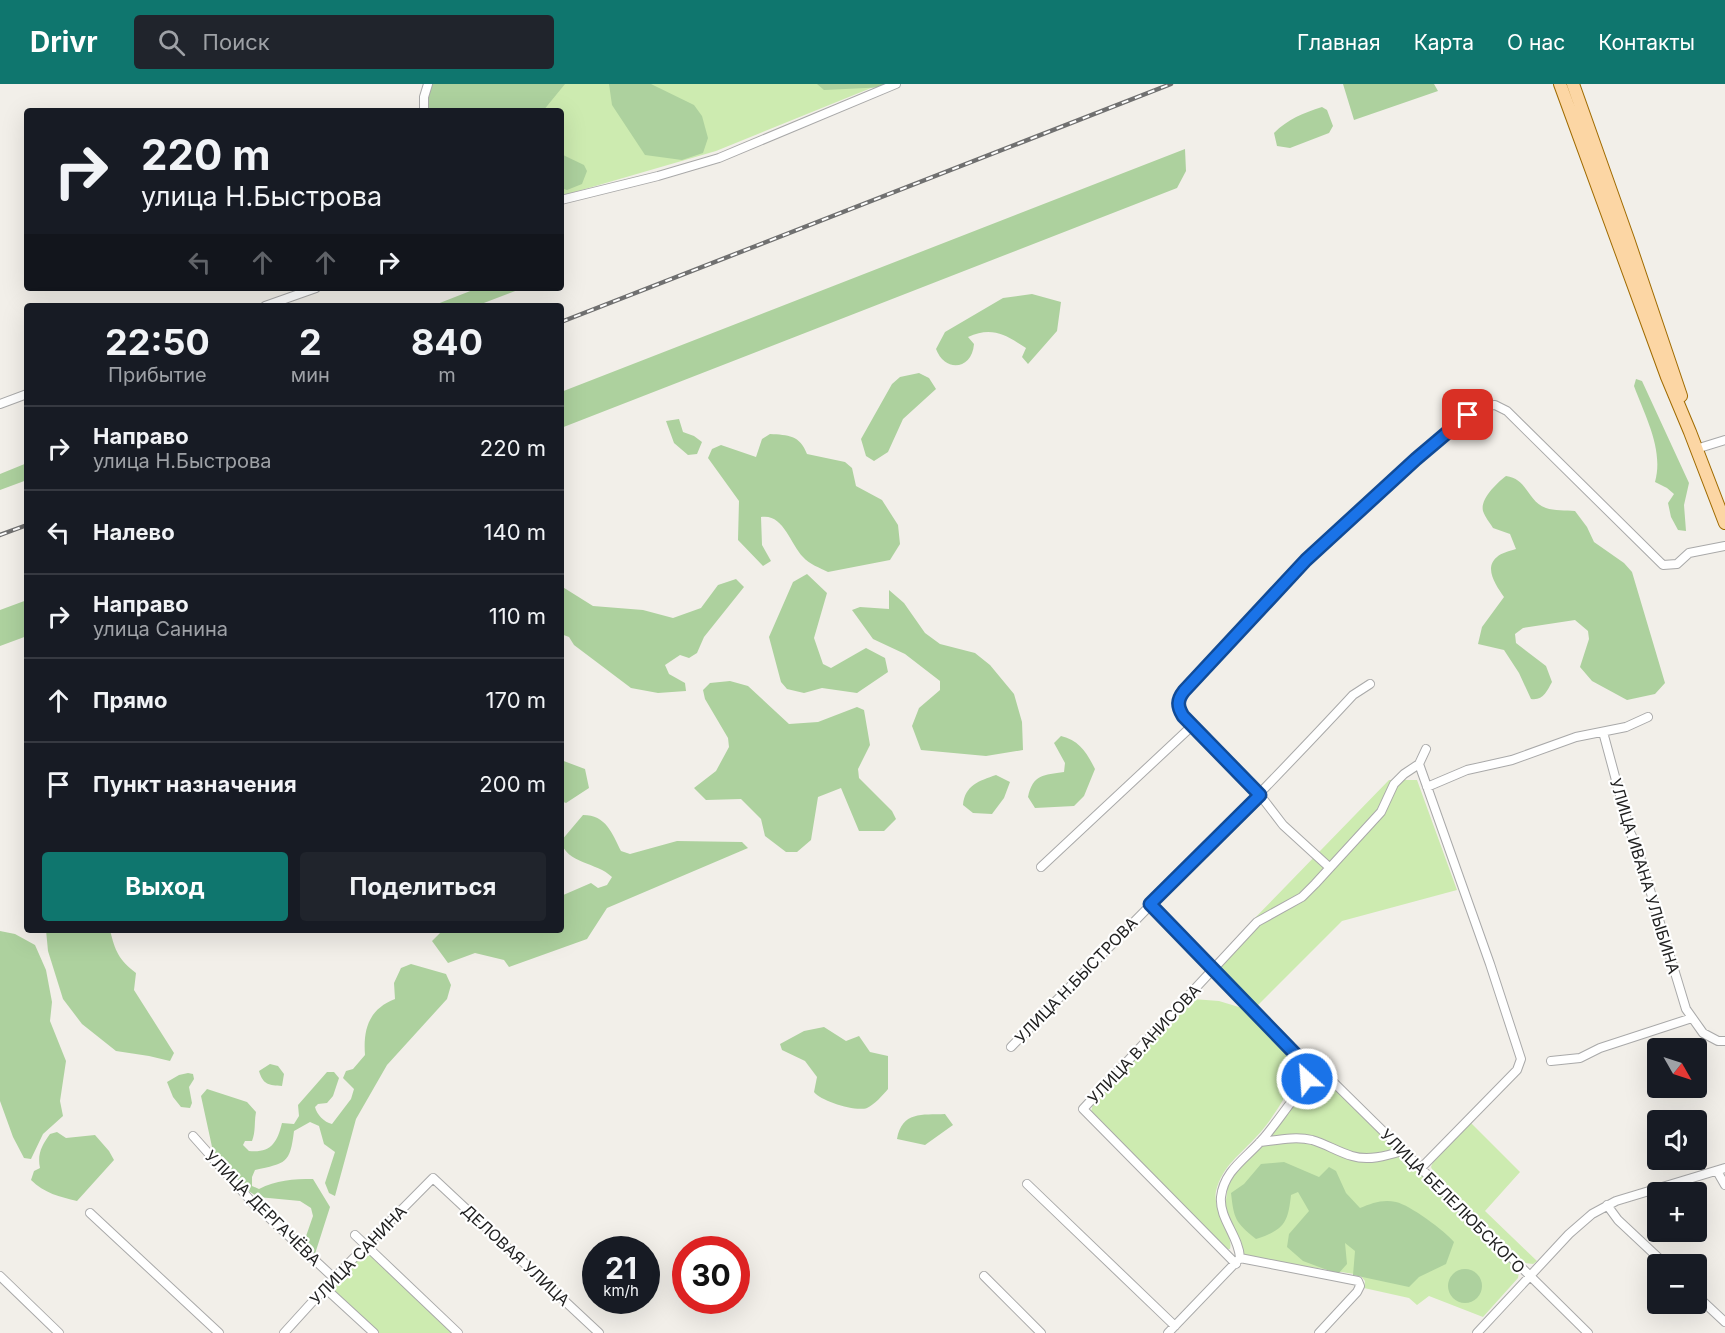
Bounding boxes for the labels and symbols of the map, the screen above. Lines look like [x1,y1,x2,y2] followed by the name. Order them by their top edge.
[1442,389,1493,440] pin
[1606,776,1684,976] street label: УЛИЦА ИВАНА УЛЫБИНА
[1010,913,1142,1047] street label: УЛИЦА Н.БЫСТРОВА
[1083,980,1205,1108] street label: УЛИЦА В.АНИСОВА
[1647,1038,1707,1098] north arrow
[1275,1047,1339,1111] position arrow
[1376,1124,1530,1278] street label: УЛИЦА БЕЛЕЛЮБСКОГО
[201,1146,325,1270] street label: УЛИЦА ДЕРГАЧЁВА
[458,1200,574,1310] street label: ДЕЛОВАЯ УЛИЦА
[306,1201,410,1309] street label: УЛИЦА САНИНА
[672,1236,750,1314] speed limit sign: 30

